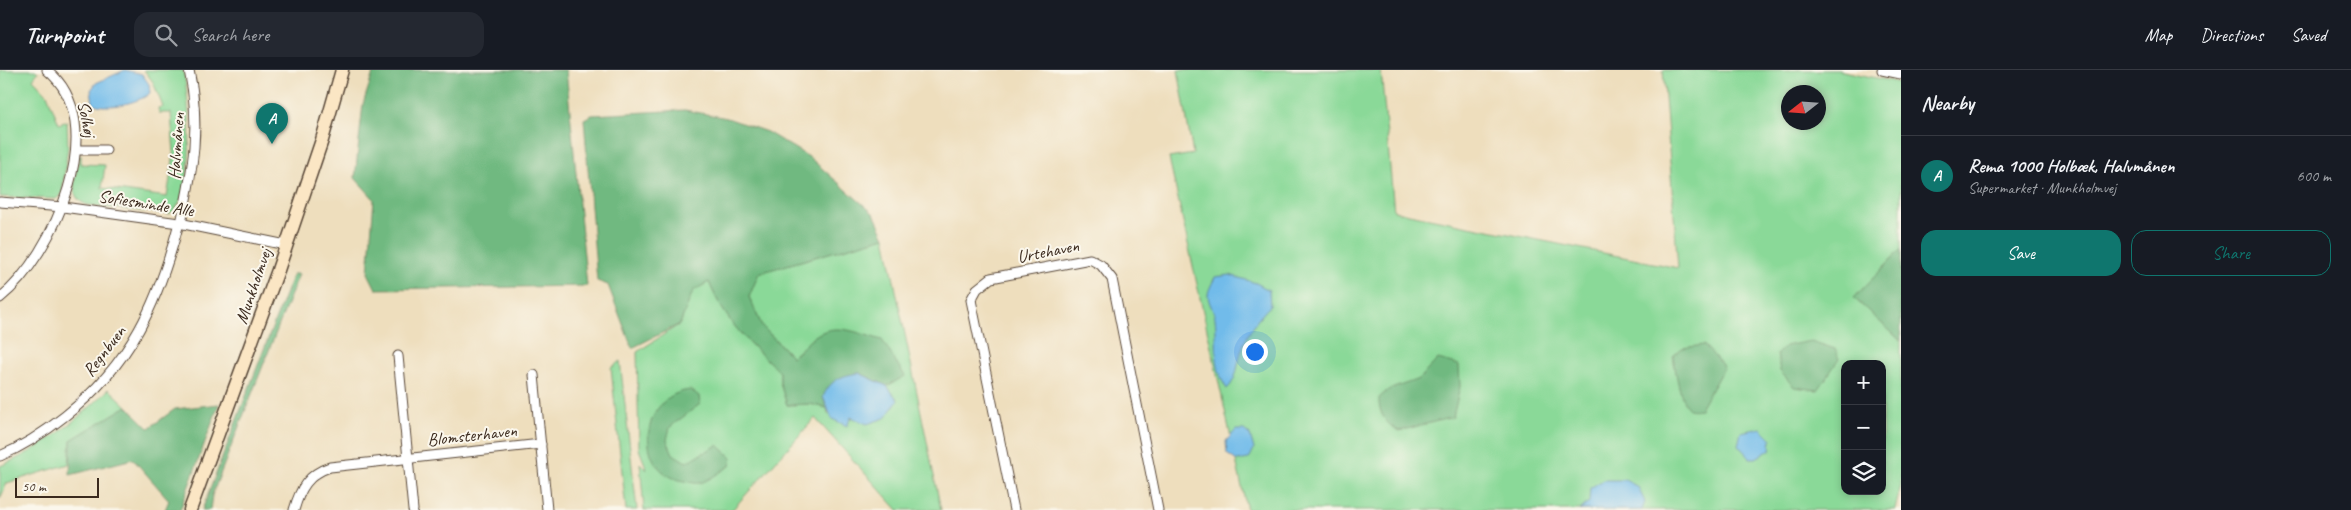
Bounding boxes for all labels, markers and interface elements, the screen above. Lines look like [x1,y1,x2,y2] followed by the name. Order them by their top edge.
[134,12,484,57] search box
[25,20,104,50] text: Turnpoint
[152,21,180,49] icon: search
[192,23,269,47] text: Search here
[2145,24,2172,46] text: Map
[2200,24,2263,46] text: Directions
[2291,24,2326,46] text: Saved
[1781,85,1826,130] north arrow
[1921,90,1974,116] text: Nearby
[73,99,102,141] street label: Solhøj
[256,103,288,144] pin: A
[163,111,189,180] street label: Halvmånen
[1968,154,2174,178] text: Rema 1000 Holbæk, Halvmånen
[1933,166,1941,186] text: A
[2297,166,2331,186] text: 600 m
[1968,178,2116,198] text: Supermarket · Munkholmvej
[97,185,196,222] street label: Sofiesminde Alle
[1921,230,2121,276] button: Save
[2131,230,2331,276] button: Share
[1015,234,1082,268] street label: Urtehaven
[230,243,277,327] street label: Munkholmvej
[78,320,131,381] street label: Regnbuen
[1242,339,1268,365] your location
[1841,360,1886,495] map controls
[1841,360,1886,405] button: +
[1841,405,1886,450] button: −
[426,419,519,451] street label: Blomsterhaven
[1841,450,1886,495] button: layers
[15,475,99,498] scale bar
[22,478,46,495] text: 50 m

